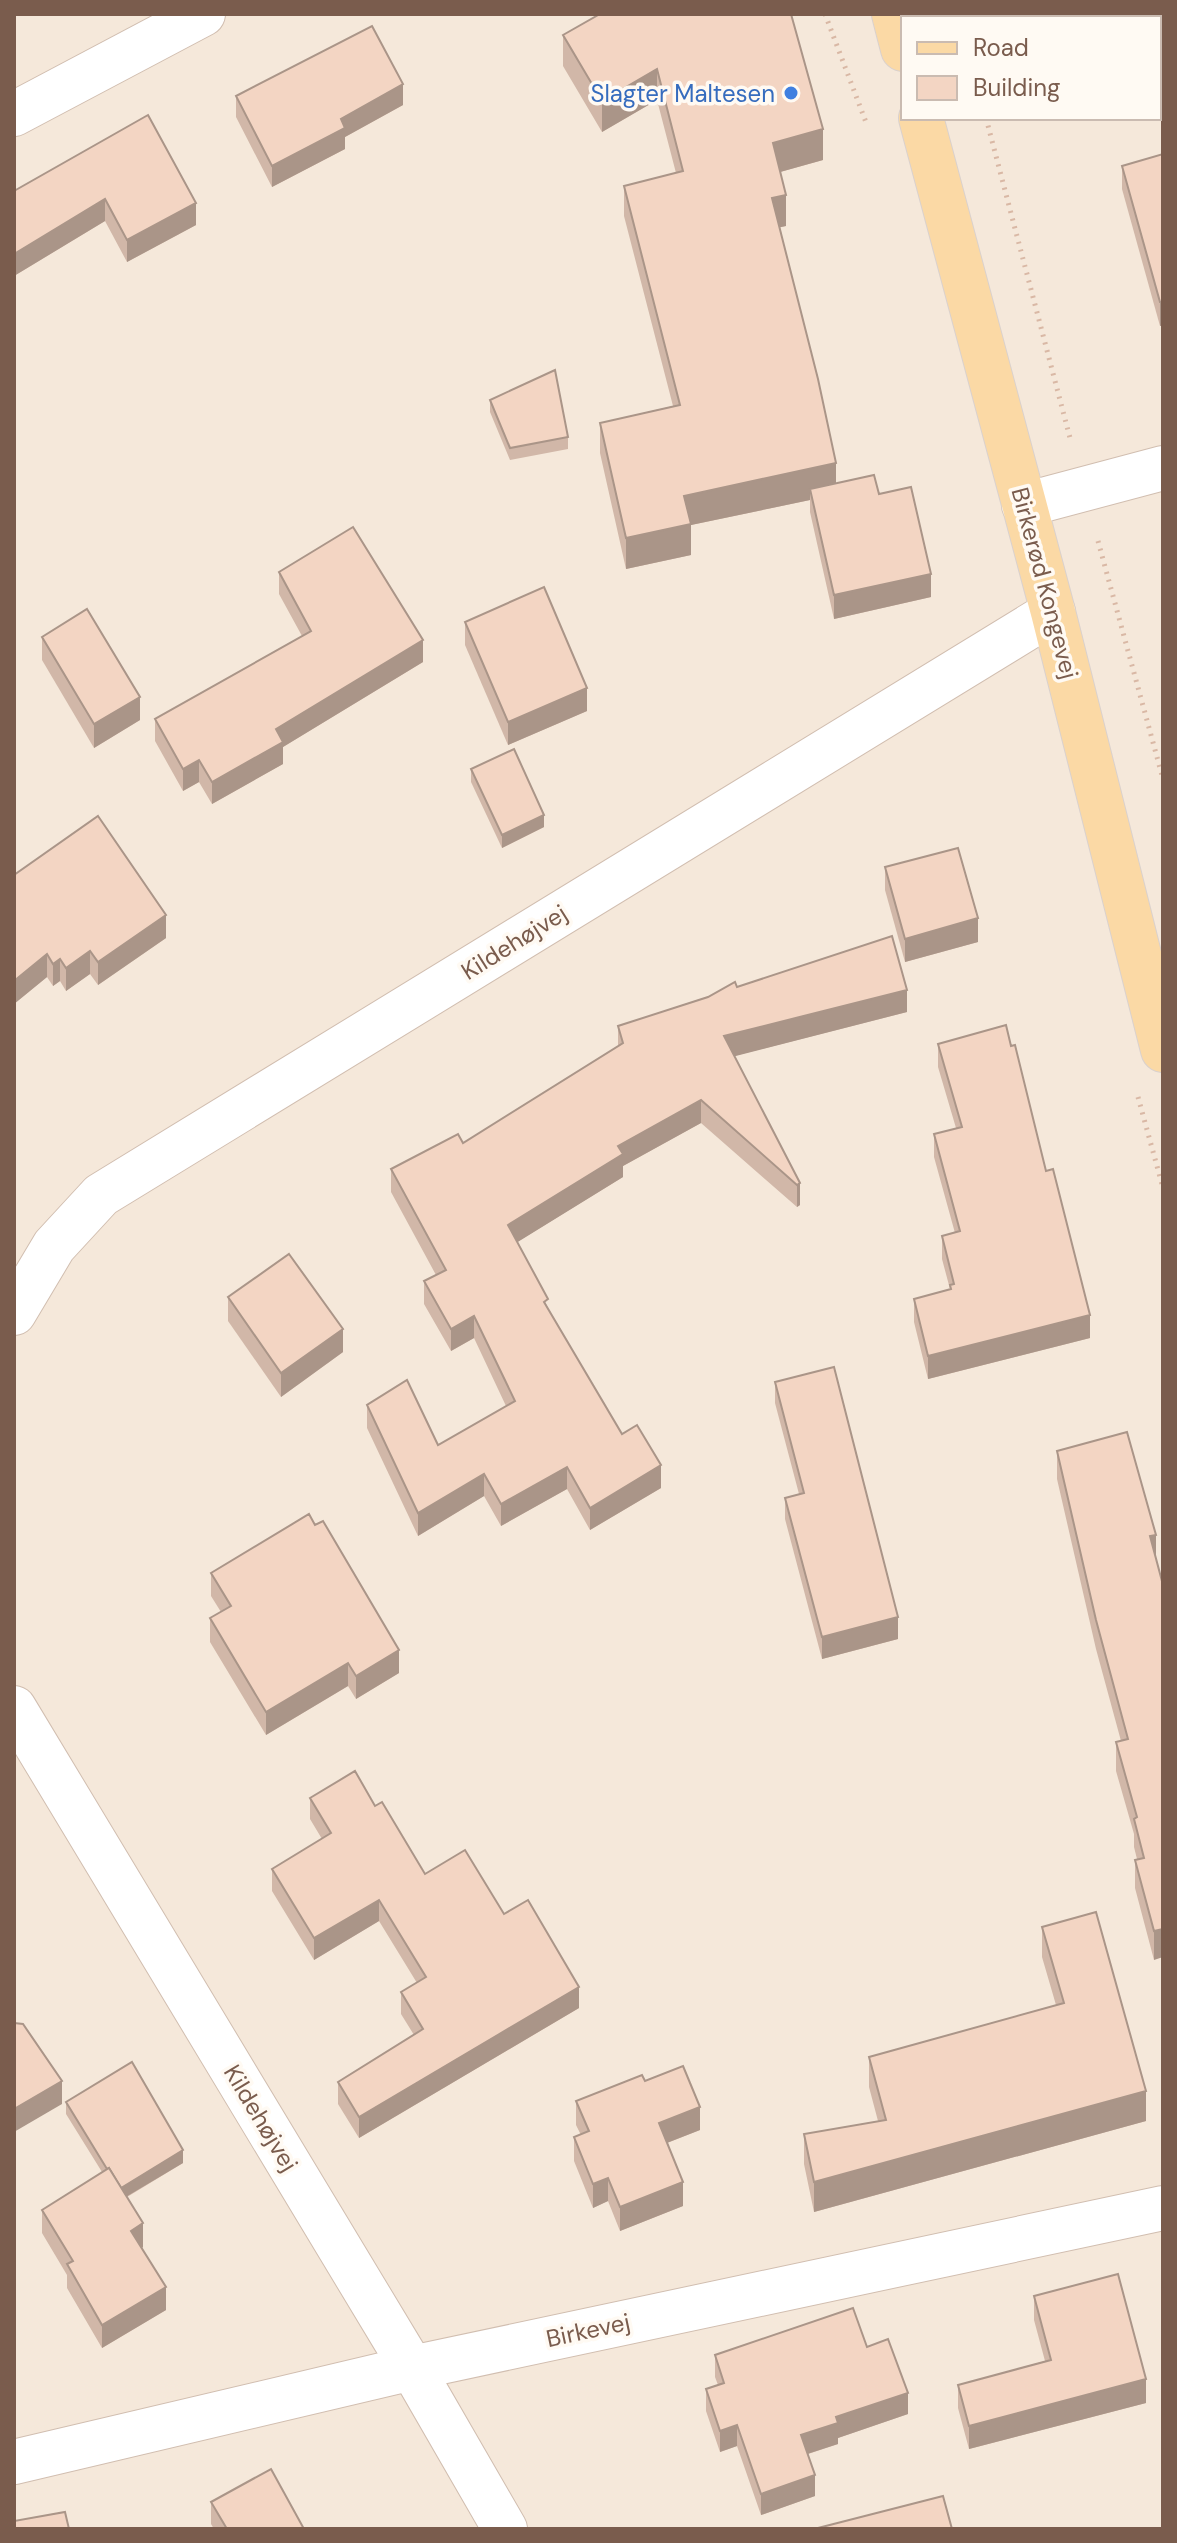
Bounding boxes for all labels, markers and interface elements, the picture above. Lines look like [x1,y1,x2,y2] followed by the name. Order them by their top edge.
[901,16,1161,120] legend
[973,32,1029,63] text: Road
[973,72,1060,103] text: Building
[591,78,775,109] place label: Slagter Maltesen
[782,84,800,102] marker: Slagter Maltesen
[1005,484,1085,682] street label: Birkerød Kongevej
[455,897,573,987] street label: Kildehøjvej
[217,2059,305,2177] street label: Kildehøjvej
[543,2306,633,2354] street label: Birkevej

